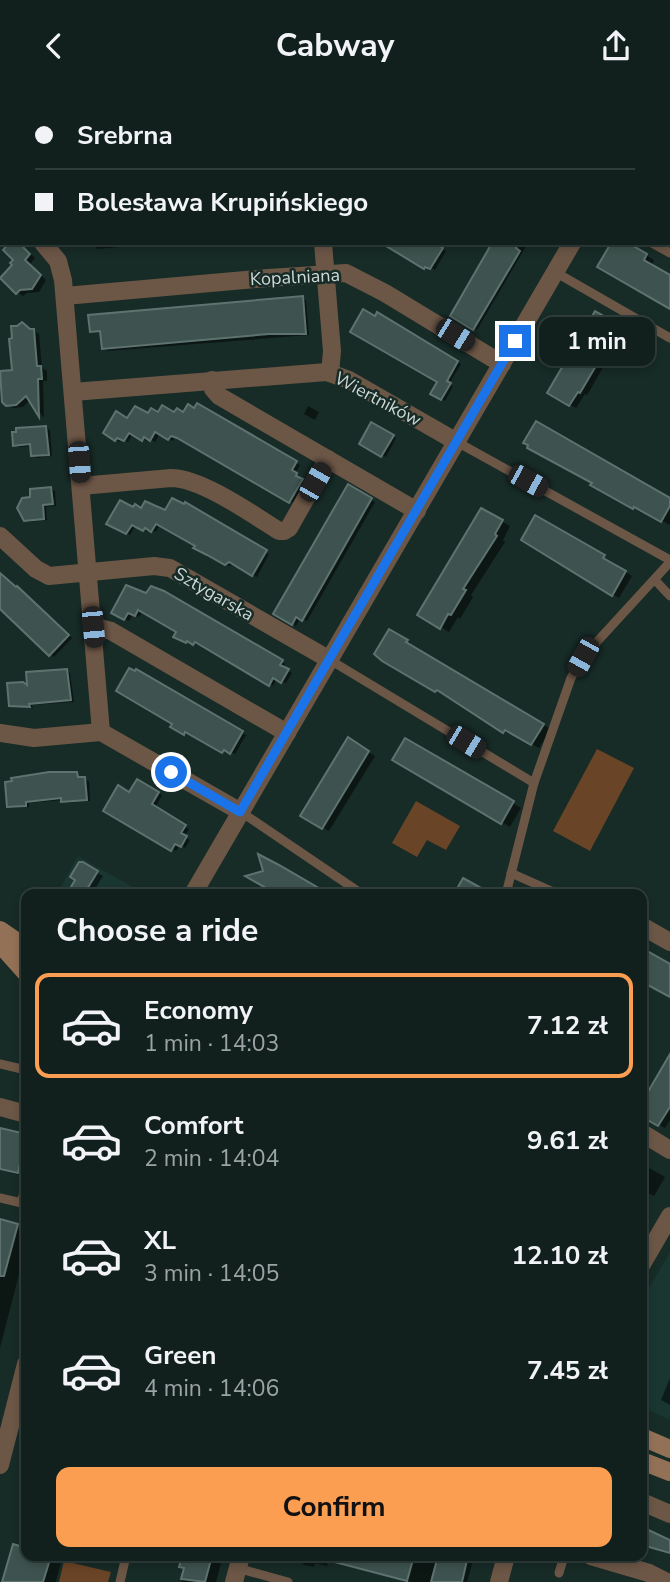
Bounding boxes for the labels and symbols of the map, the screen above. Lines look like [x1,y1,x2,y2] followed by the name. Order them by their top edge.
[249,263,341,291] street label: Kopalniana
[432,315,479,355] car
[540,317,655,365] callout: 1 min
[499,325,531,357] route end
[330,366,426,432] street label: Wiertników
[68,440,91,484] car
[296,459,335,505] car
[505,462,552,500] car
[170,561,258,627] street label: Sztygarska
[81,605,106,649] car
[564,634,603,680] car
[443,722,490,762] car
[155,756,187,788] route start

